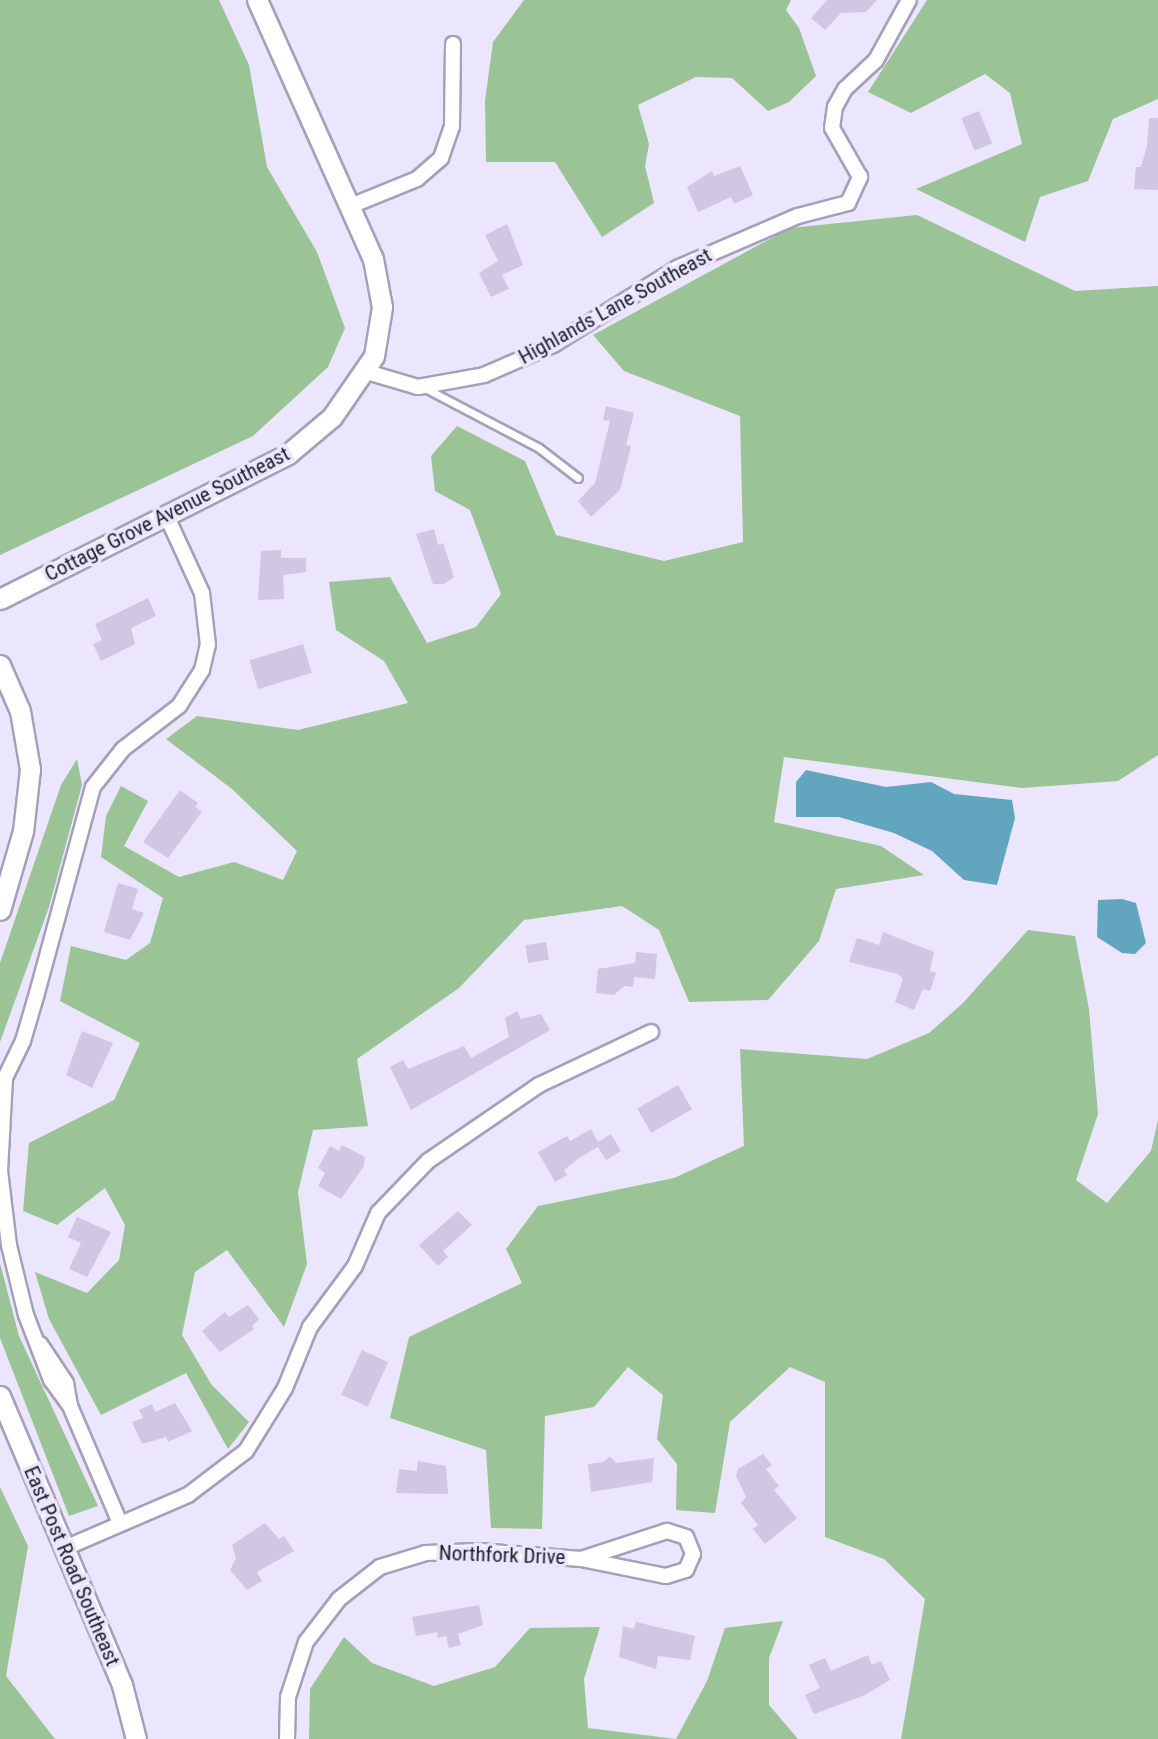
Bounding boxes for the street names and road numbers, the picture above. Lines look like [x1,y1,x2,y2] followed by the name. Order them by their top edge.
[514,242,716,370] street label: Highlands Lane Southeast
[40,441,294,587] street label: Cottage Grove Avenue Southeast
[19,1462,125,1670] street label: East Post Road Southeast
[438,1540,566,1570] street label: Northfork Drive

